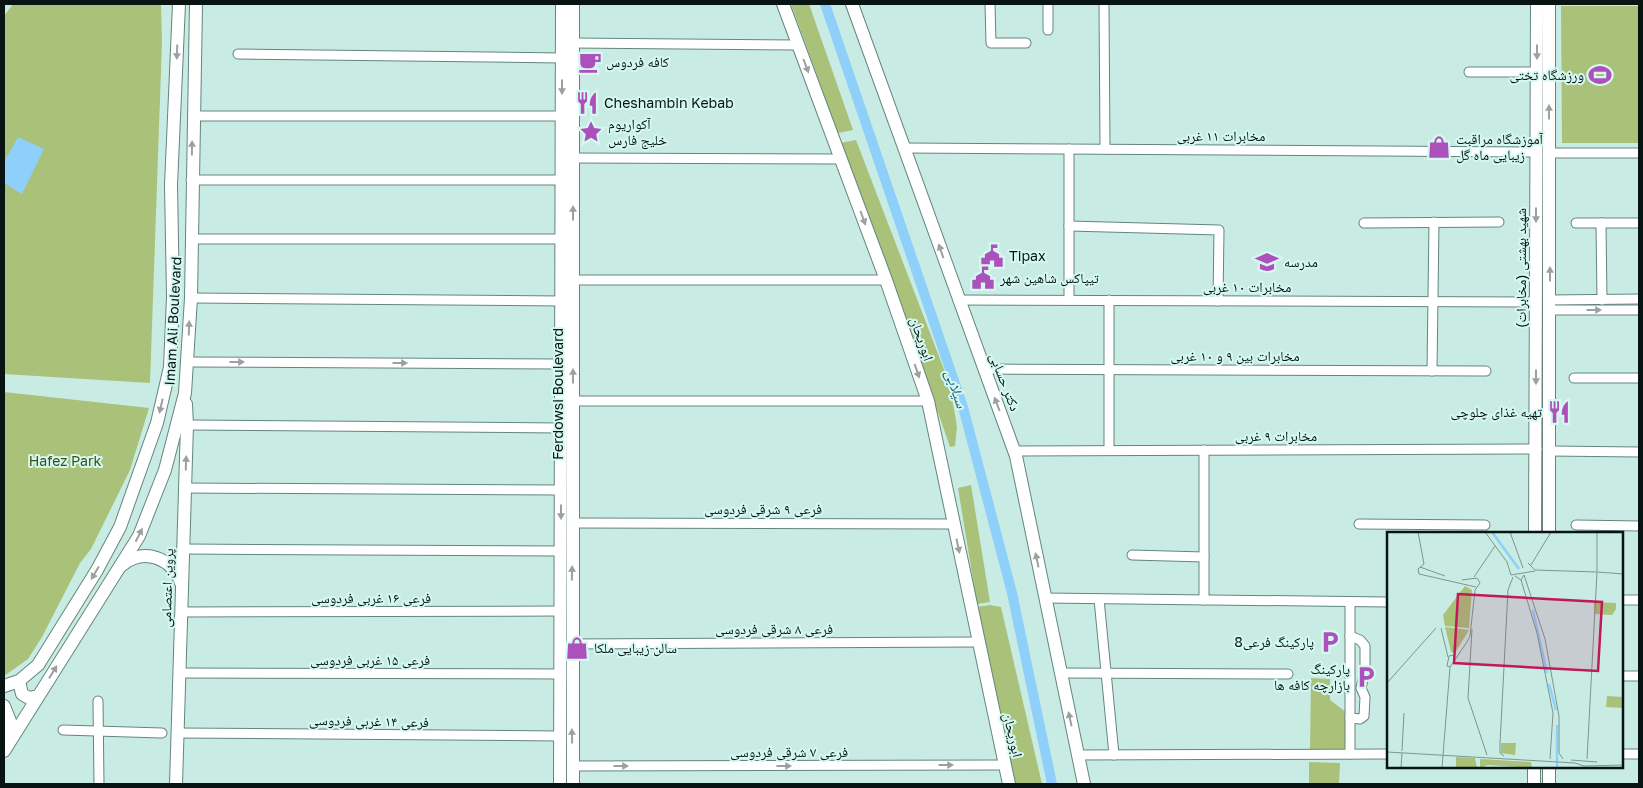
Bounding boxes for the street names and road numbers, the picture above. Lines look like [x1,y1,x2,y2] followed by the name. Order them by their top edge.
[1177,127,1265,145] street label: مخابرات ۱۱ غربی
[1512,208,1530,328] street label: شهید بهشتی (مخابرات)
[161,256,184,386] street label: Imam Ali Boulevard
[1203,278,1291,296] street label: مخابرات ۱۰ غربی
[906,315,938,363] street label: ابوریحان
[549,328,566,460] street label: Ferdowsi Boulevard
[1170,347,1300,365] street label: مخابرات بین ۹ و ۱۰ غربی
[986,350,1024,414] street label: دکتر حسابی
[1235,427,1317,445] street label: مخابرات ۹ غربی
[704,500,822,518] street label: فرعی ۹ شرقی فردوسی
[157,548,177,628] street label: پروین اعتصامی
[311,589,431,607] street label: فرعی ۱۶ غربی فردوسی
[715,620,833,638] street label: فرعی ۸ شرقی فردوسی
[310,651,430,669] street label: فرعی ۱۵ غربی فردوسی
[309,711,429,731] street label: فرعی ۱۴ غربی فردوسی
[999,711,1027,759] street label: ابوریحان
[730,743,848,761] street label: فرعی ۷ شرقی فردوسی

